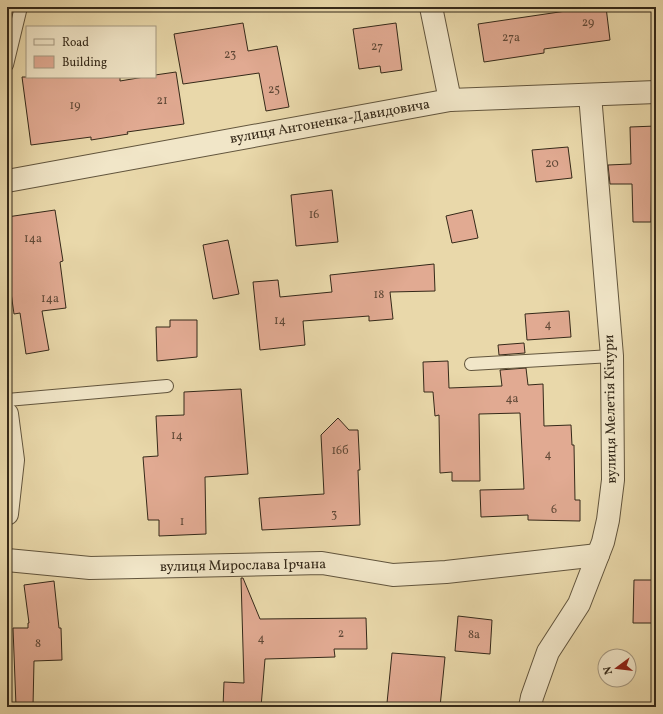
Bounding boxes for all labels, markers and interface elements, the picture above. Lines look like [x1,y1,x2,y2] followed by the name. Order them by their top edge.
[582,15,594,31] house number: 29
[26,26,156,78] legend
[502,30,520,46] house number: 27а
[62,35,89,51] text: Road
[371,39,383,55] house number: 27
[224,47,236,63] house number: 23
[62,55,107,71] text: Building
[268,82,280,98] house number: 25
[156,93,168,109] house number: 21
[228,95,432,149] street label: вулиця Антоненка-Давидовича
[70,98,80,114] house number: 19
[545,156,559,172] house number: 20
[309,207,319,223] house number: 16
[24,231,42,247] house number: 14а
[374,287,384,303] house number: 18
[41,291,59,307] house number: 14а
[274,313,286,329] house number: 14
[544,317,552,333] house number: 4
[600,334,622,484] street label: вулиця Мелетія Кічури
[505,391,519,407] house number: 4а
[171,428,183,444] house number: 14
[331,443,349,459] house number: 16б
[544,447,552,463] house number: 4
[551,502,557,518] house number: 6
[331,507,337,523] house number: 3
[180,514,184,530] house number: 1
[160,555,326,577] street label: вулиця Мирослава Ірчана
[338,626,344,642] house number: 2
[468,627,480,643] house number: 8а
[257,631,265,647] house number: 4
[35,636,41,652] house number: 8
[597,648,637,688] north arrow
[601,664,617,676] text: N

